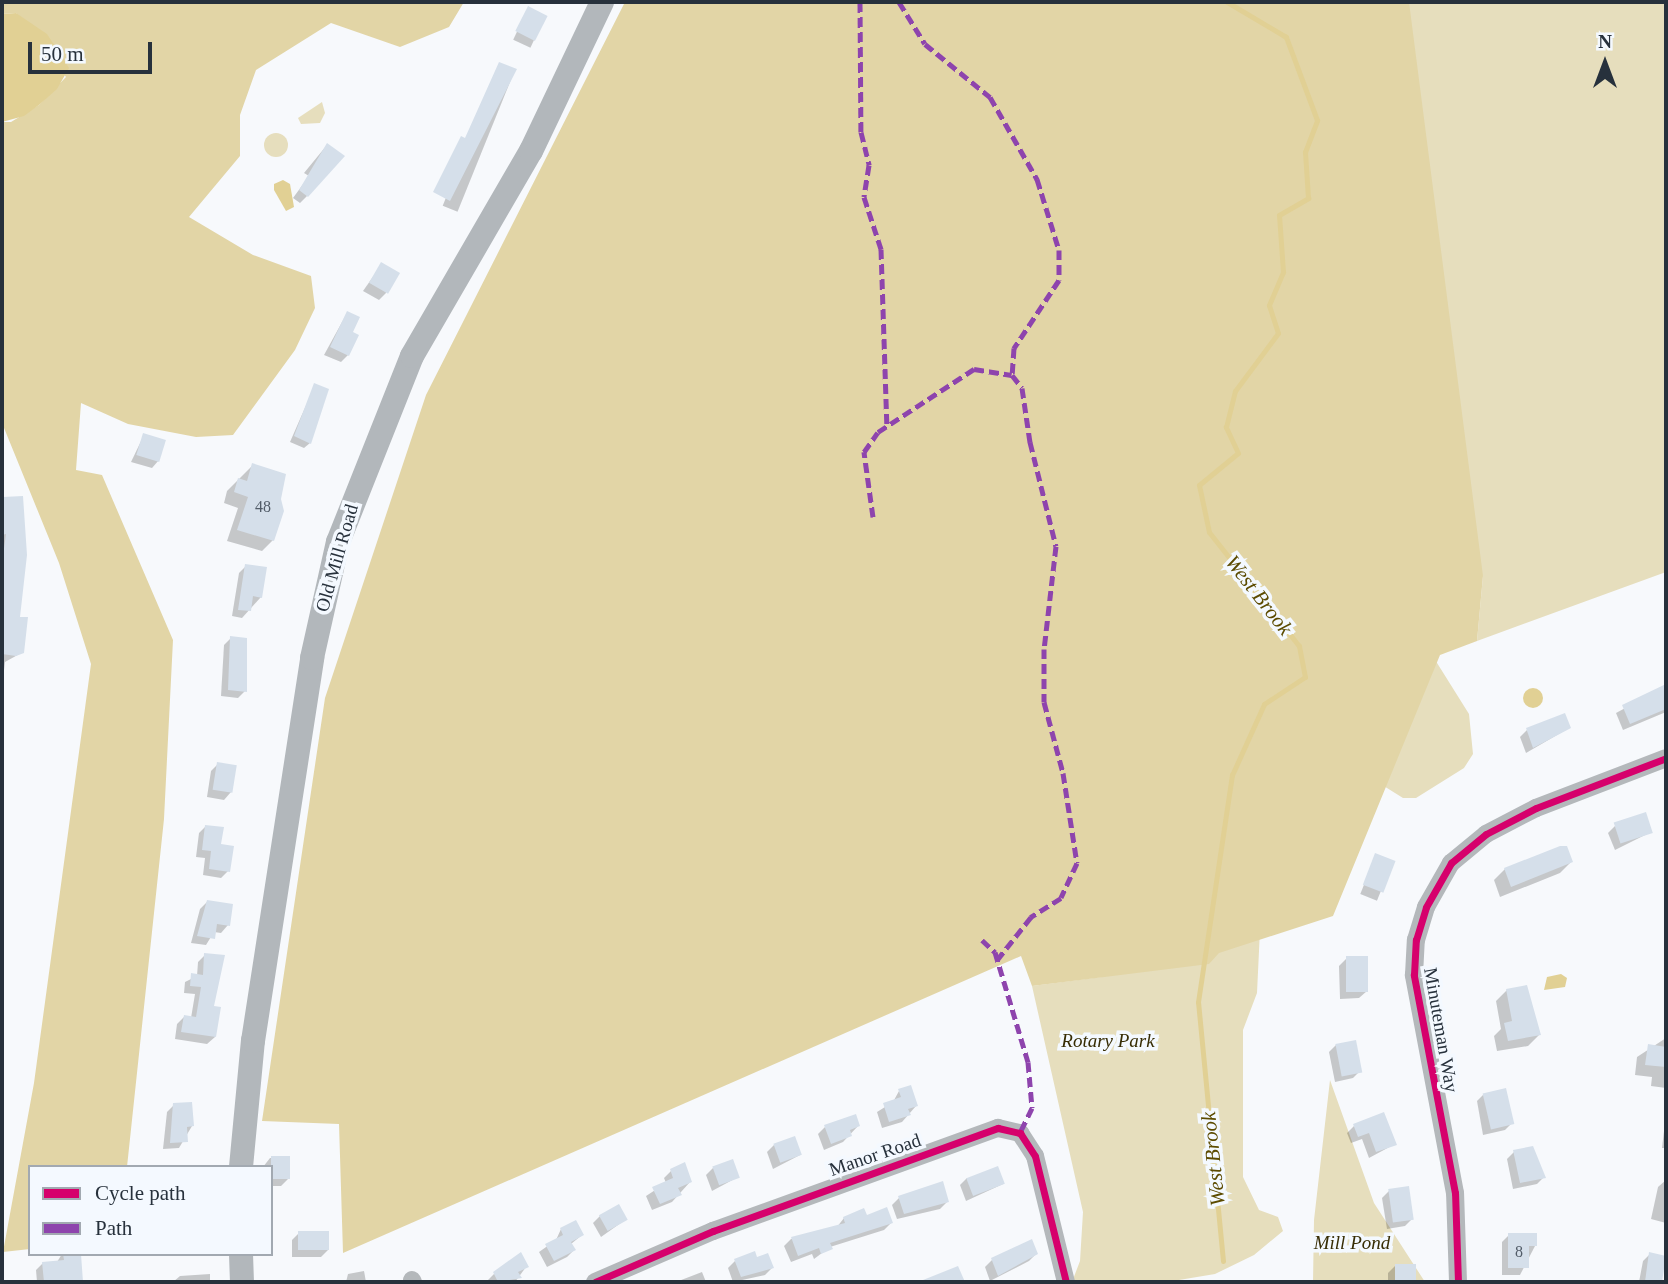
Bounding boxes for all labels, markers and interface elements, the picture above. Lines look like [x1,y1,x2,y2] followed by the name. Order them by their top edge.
[32,28,156,72] scale bar
[1570,28,1640,98] north arrow
[1598,31,1612,52] text: N
[41,42,84,66] text: 50 m
[255,497,271,517] house number: 48
[311,502,363,614] street label: Old Mill Road
[1220,550,1298,640] water label: West Brook
[1419,966,1463,1094] street label: Minuteman Way
[1061,1030,1155,1052] park label: Rotary Park
[1196,1111,1230,1207] water label: West Brook
[826,1129,924,1181] street label: Manor Road
[28,1165,273,1256] legend
[95,1181,185,1205] text: Cycle path
[95,1216,132,1240] text: Path
[1314,1232,1390,1254] park label: Mill Pond
[1515,1242,1523,1262] house number: 8

